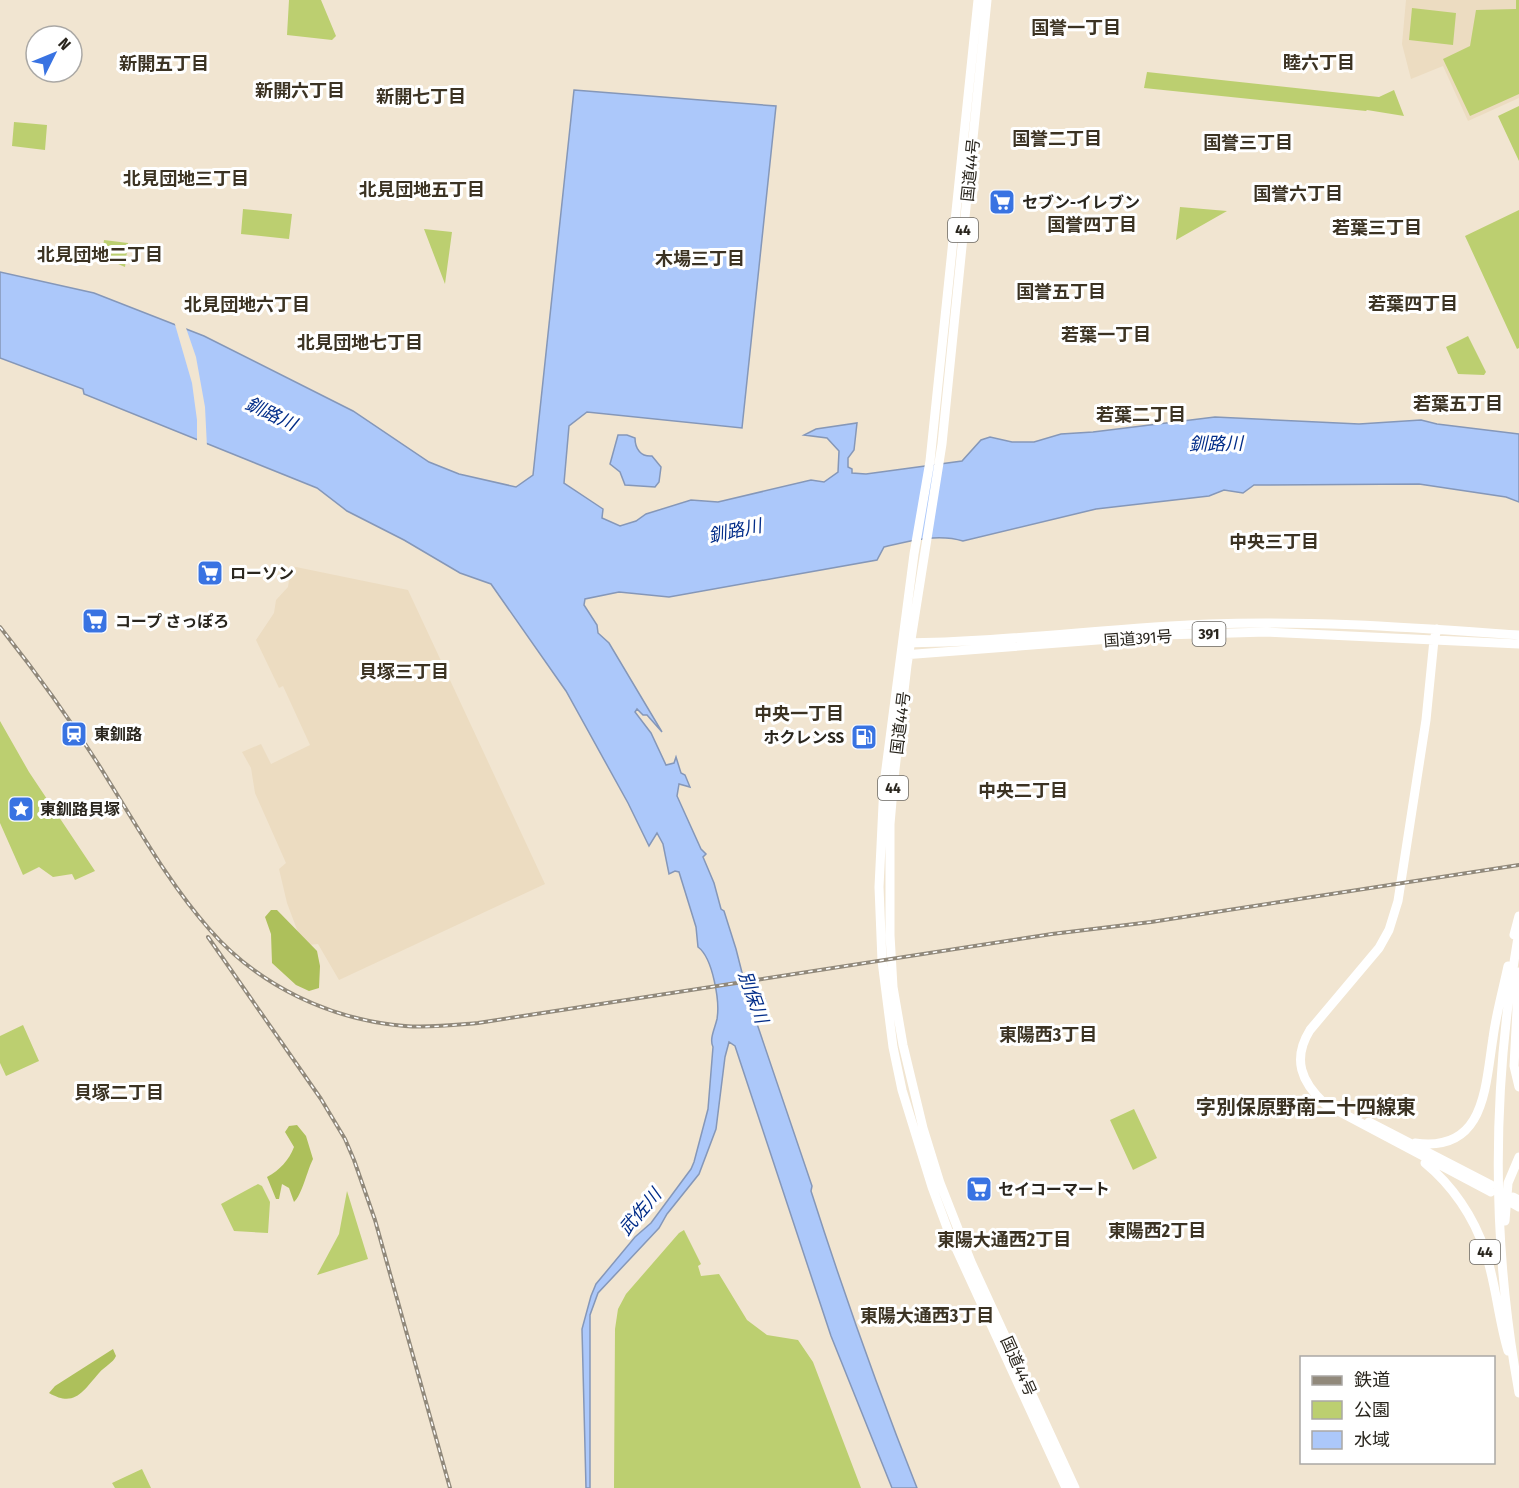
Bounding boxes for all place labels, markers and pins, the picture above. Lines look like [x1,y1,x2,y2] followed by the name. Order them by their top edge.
[987,187,1017,217] supermarket icon: セブン-イレブン
[1022,193,1140,212] place label: セブン-イレブン
[195,558,225,588] supermarket icon: ローソン
[230,564,294,583] place label: ローソン
[80,606,110,636] supermarket icon: コープ さっぽろ
[115,612,229,631] place label: コープ さっぽろ
[59,719,89,749] station icon: 東釧路
[849,722,879,752] fuel station icon: ホクレンSS
[94,725,142,744] place label: 東釧路
[764,728,844,747] place label: ホクレンSS
[6,794,36,824] place icon: 東釧路貝塚
[40,800,120,819] place label: 東釧路貝塚
[964,1174,994,1204] supermarket icon: セイコーマート
[998,1180,1110,1199] place label: セイコーマート

